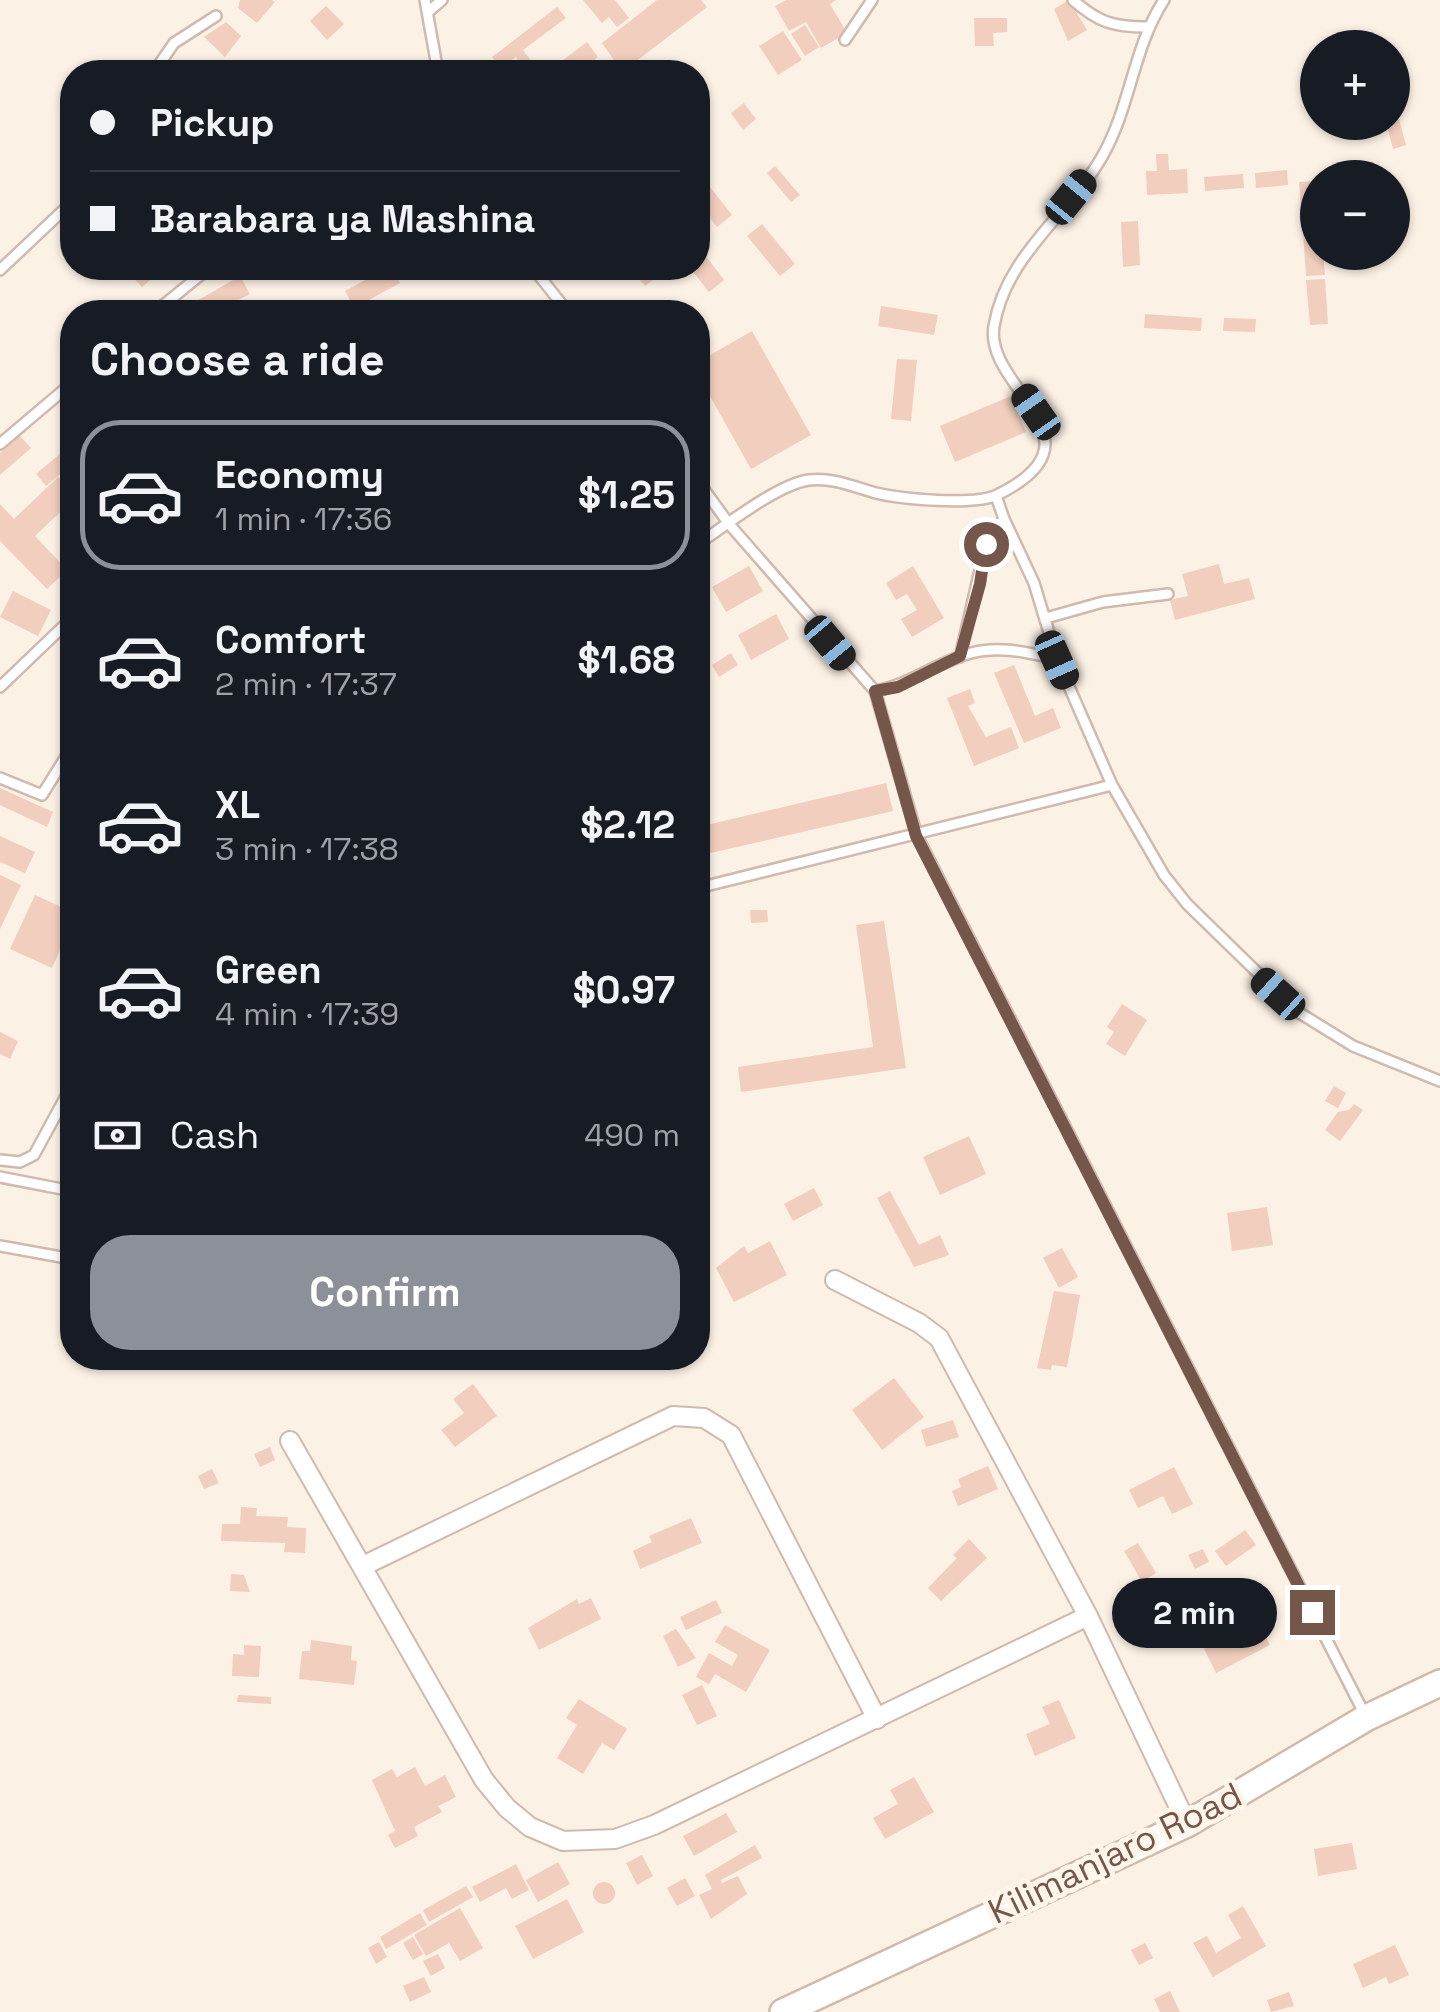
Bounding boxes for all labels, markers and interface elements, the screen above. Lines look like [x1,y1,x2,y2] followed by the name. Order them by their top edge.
[1300,30,1410,270] map controls
[1300,30,1410,140] button: +
[150,99,274,147] text: Pickup
[1300,160,1410,270] button: −
[1040,164,1102,230] car
[150,195,535,243] text: Barabara ya Mashina
[90,331,385,388] text: Choose a ride
[1007,379,1065,445] car
[95,450,185,540] icon: car
[215,451,384,499] text: Economy
[578,471,675,519] text: $1.25
[215,499,392,539] text: 1 min · 17:36
[964,522,1009,567] route start
[799,610,861,676] car
[95,615,185,705] icon: car
[215,616,366,664] text: Comfort
[1031,626,1083,694] car
[578,636,675,684] text: $1.68
[215,664,397,704] text: 2 min · 17:37
[95,780,185,870] icon: car
[215,781,260,829] text: XL
[580,801,675,849] text: $2.12
[215,829,399,869] text: 3 min · 17:38
[95,945,185,1035] icon: car
[215,946,322,994] text: Green
[1246,963,1310,1025] car
[573,966,675,1014] text: $0.97
[215,994,399,1034] text: 4 min · 17:39
[90,1108,145,1163] icon: cash
[170,1111,259,1159] text: Cash
[584,1115,680,1155] text: 490 m
[90,1235,680,1350] button: Confirm
[1112,1577,1277,1647] callout: 2 min
[1290,1590,1335,1635] route end
[1153,1593,1236,1633] text: 2 min
[981,1773,1249,1933] street label: Kilimanjaro Road

